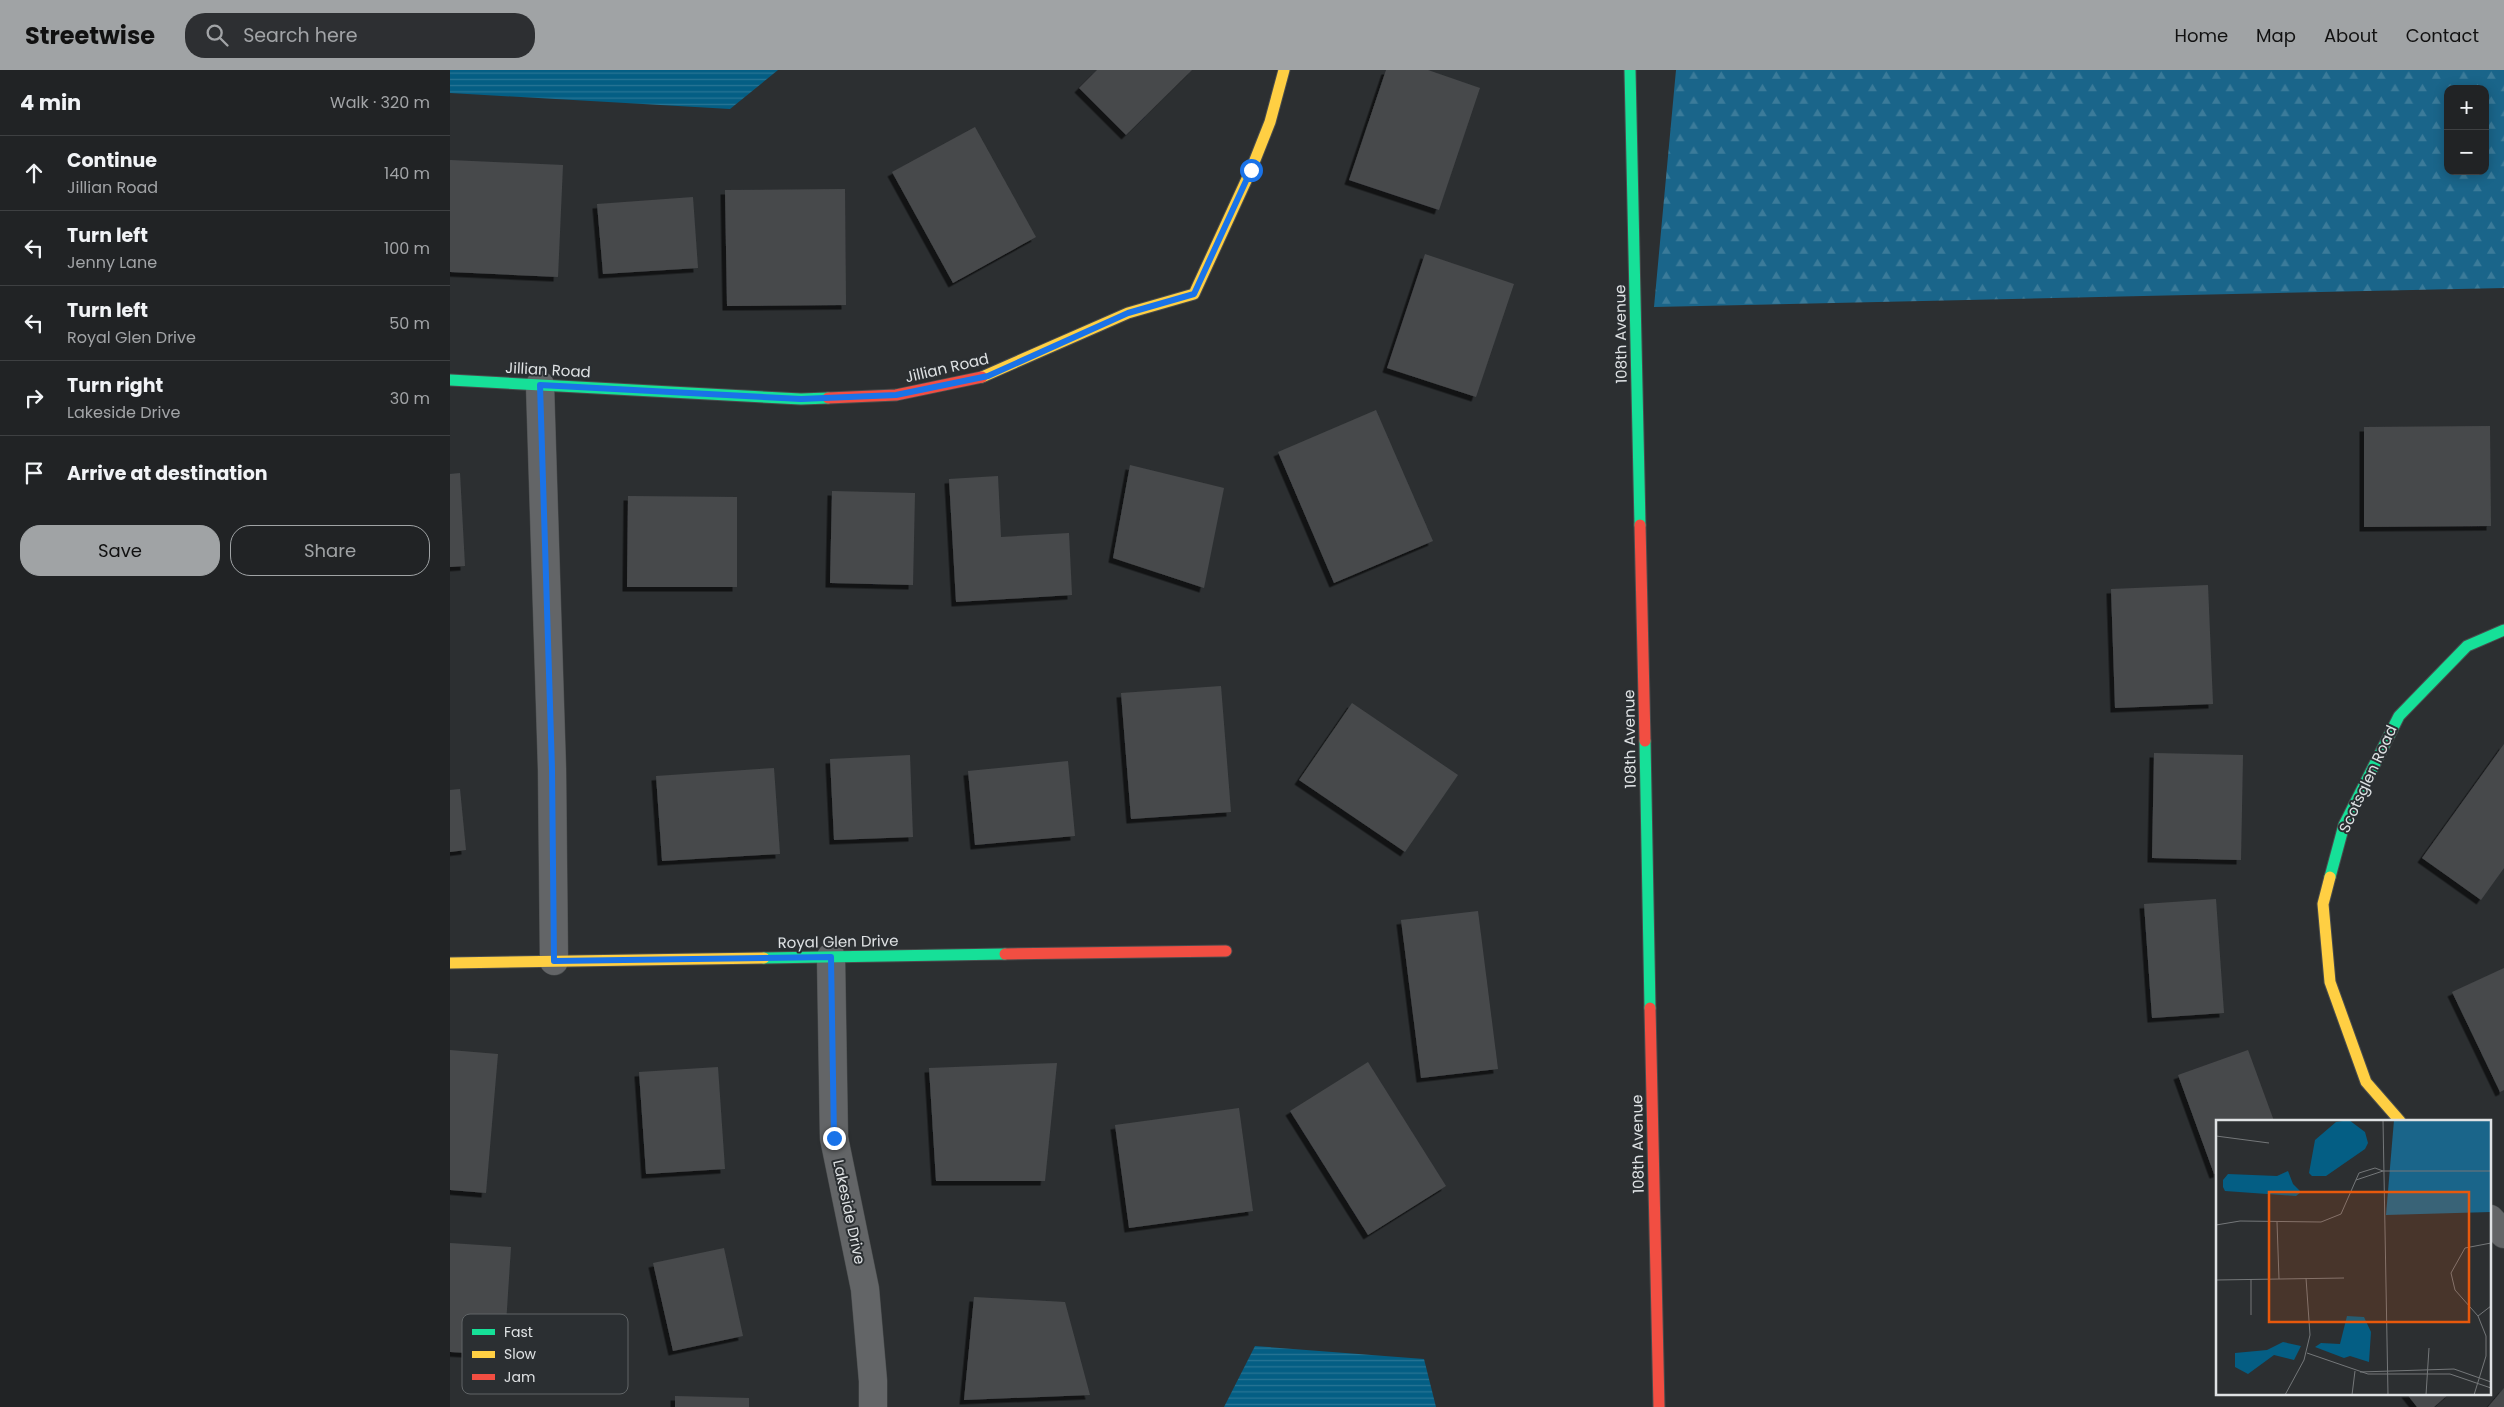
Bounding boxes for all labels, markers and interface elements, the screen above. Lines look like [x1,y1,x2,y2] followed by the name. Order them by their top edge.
[185,13,535,58] search box
[25,19,155,52] text: Streetwise
[203,21,231,49] icon: search
[243,22,358,49] text: Search here
[2174,23,2228,48] text: Home
[2256,23,2296,48] text: Map
[2324,23,2378,48] text: About
[2406,23,2479,48] text: Contact
[2444,85,2489,175] map controls
[2444,85,2489,130] button: +
[20,88,81,117] text: 4 min
[330,91,430,114] text: Walk · 320 m
[2444,130,2489,175] button: −
[67,147,157,174] text: Continue
[20,159,48,187] icon: ahead
[1240,159,1263,182] route start
[384,162,430,185] text: 140 m
[67,176,158,199] text: Jillian Road
[67,222,148,249] text: Turn left
[20,234,48,262] icon: left
[384,237,430,260] text: 100 m
[67,251,157,274] text: Jenny Lane
[1609,284,1632,384] street label: 108th Avenue
[67,297,148,324] text: Turn left
[20,309,48,337] icon: left
[389,312,430,335] text: 50 m
[67,326,196,349] text: Royal Glen Drive
[903,348,991,387] street label: Jillian Road
[505,357,591,382] street label: Jillian Road
[67,372,163,399] text: Turn right
[20,384,48,412] icon: right
[390,387,430,410] text: 30 m
[67,401,180,424] text: Lakeside Drive
[20,459,48,487] icon: arrive
[67,460,268,487] text: Arrive at destination
[20,525,220,576] button: Save
[230,525,430,576] button: Share
[1618,689,1641,789] street label: 108th Avenue
[2333,722,2402,836] street label: Scotsglen Road
[777,930,899,953] street label: Royal Glen Drive
[1626,1094,1649,1194] street label: 108th Avenue
[2216,1120,2492,1394] inset map
[823,1127,846,1150] route end
[828,1158,871,1266] street label: Lakeside Drive
[462,1314,628,1394] legend
[504,1322,533,1342] text: Fast
[504,1344,537,1364] text: Slow
[504,1367,535,1387] text: Jam

